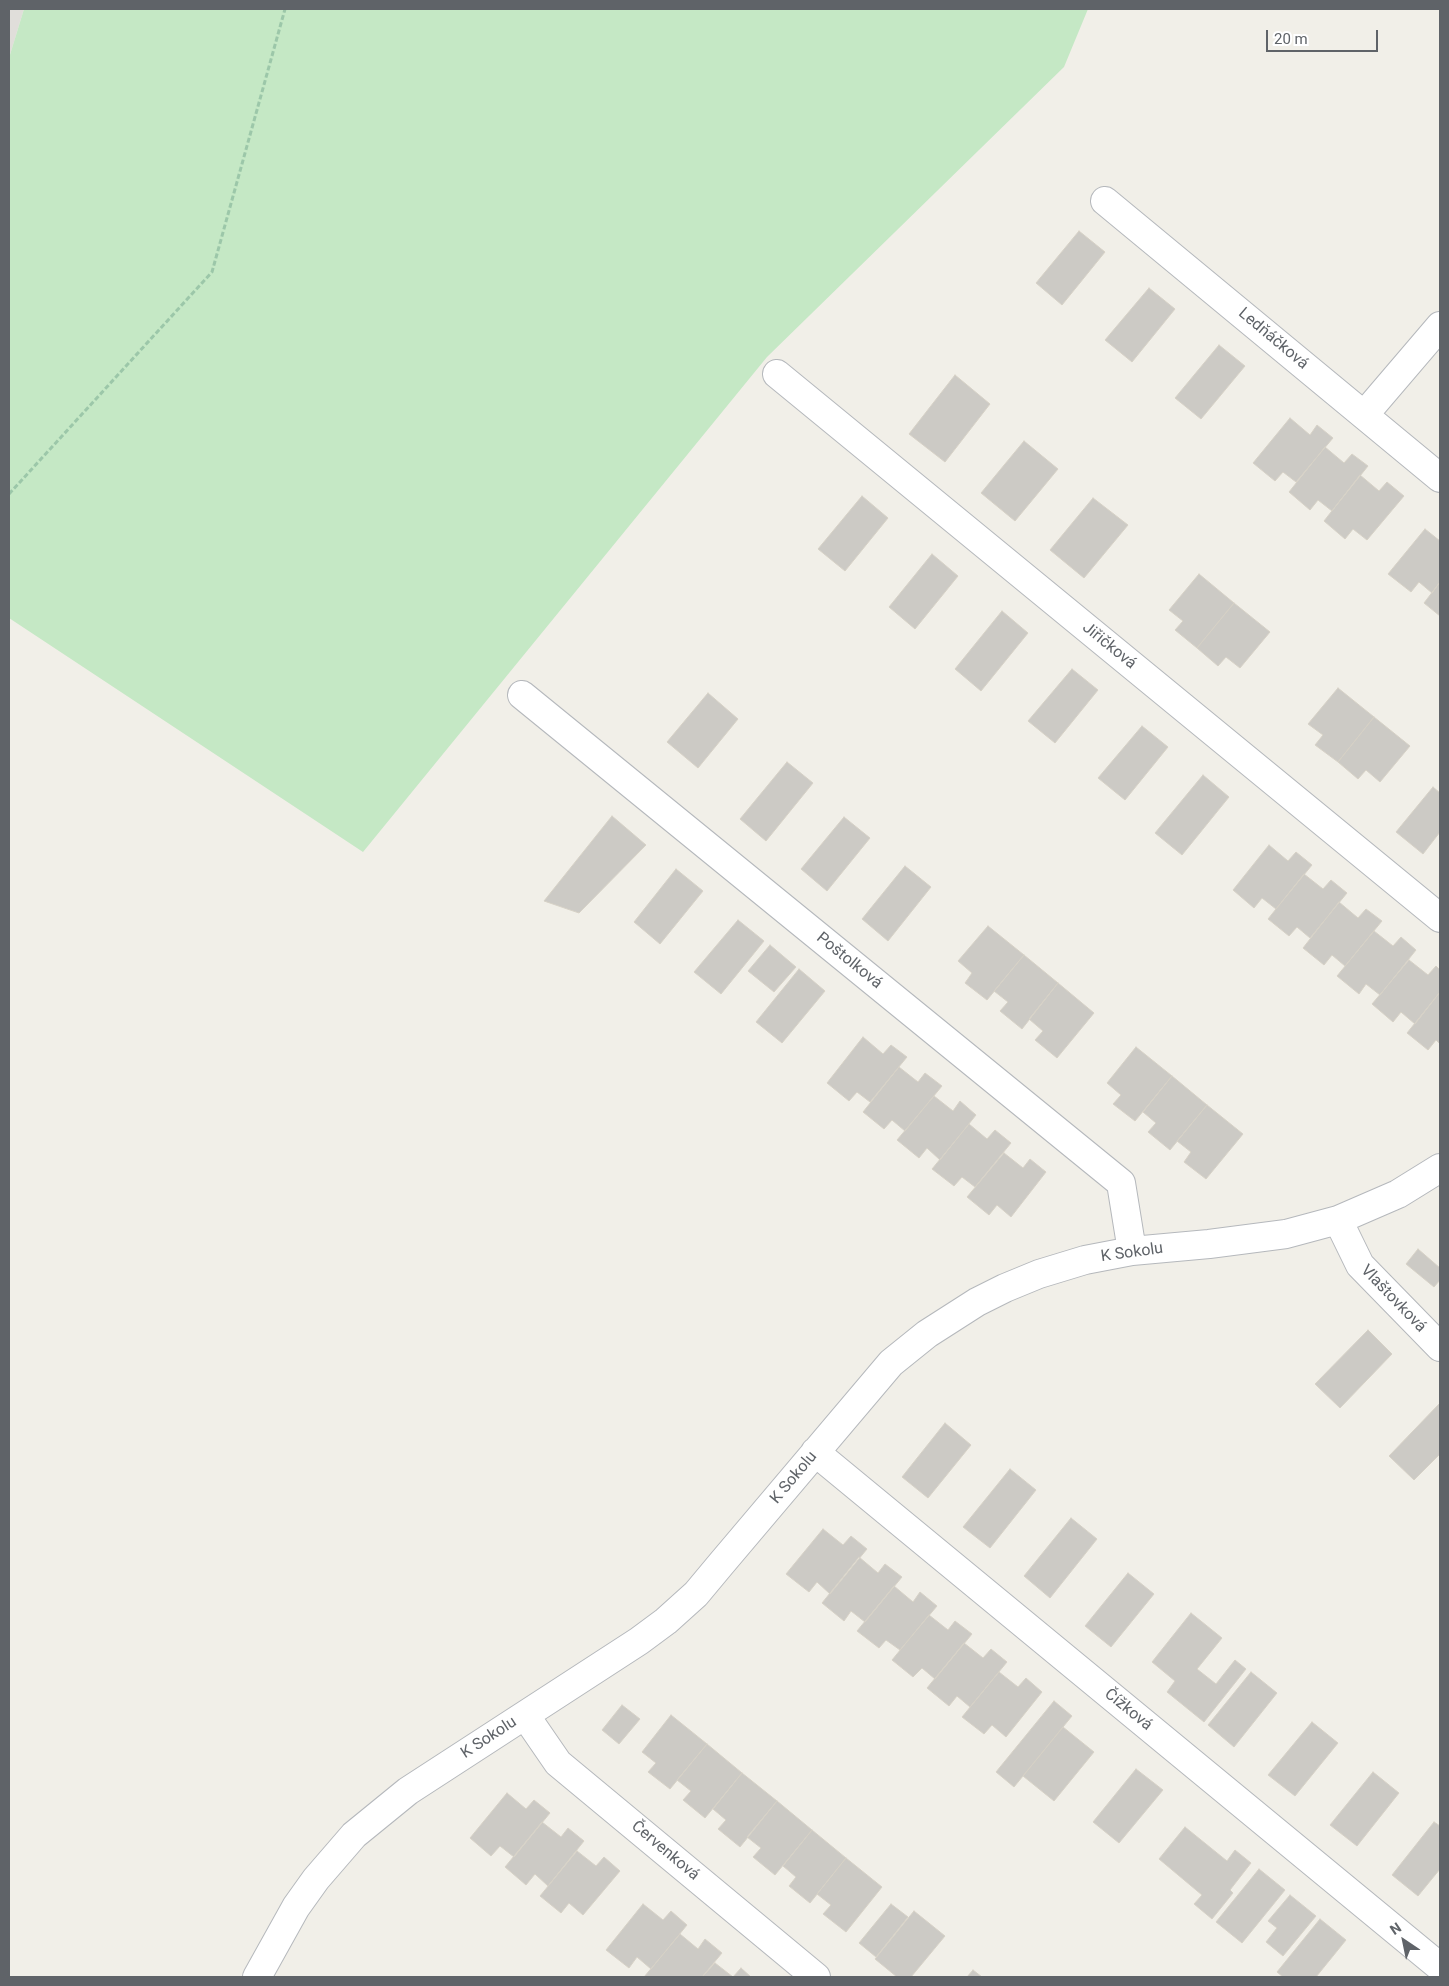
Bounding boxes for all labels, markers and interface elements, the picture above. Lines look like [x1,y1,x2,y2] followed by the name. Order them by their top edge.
[1269,20,1382,52] scale bar
[1274,30,1308,48] text: 20 m
[1234,304,1312,374] street label: Ledňáčková
[1078,618,1140,674] street label: Jiřičková
[812,929,886,993] street label: Poštolková
[1100,1239,1164,1267] street label: K Sokolu
[1356,1261,1430,1337] street label: Vlaštovková
[767,1448,821,1508] street label: K Sokolu
[1100,1685,1156,1735] street label: Čížková
[458,1713,520,1763] street label: K Sokolu
[627,1817,703,1885] street label: Červenková
[1379,1916,1429,1966] north arrow
[1387,1919,1404,1938] text: N

